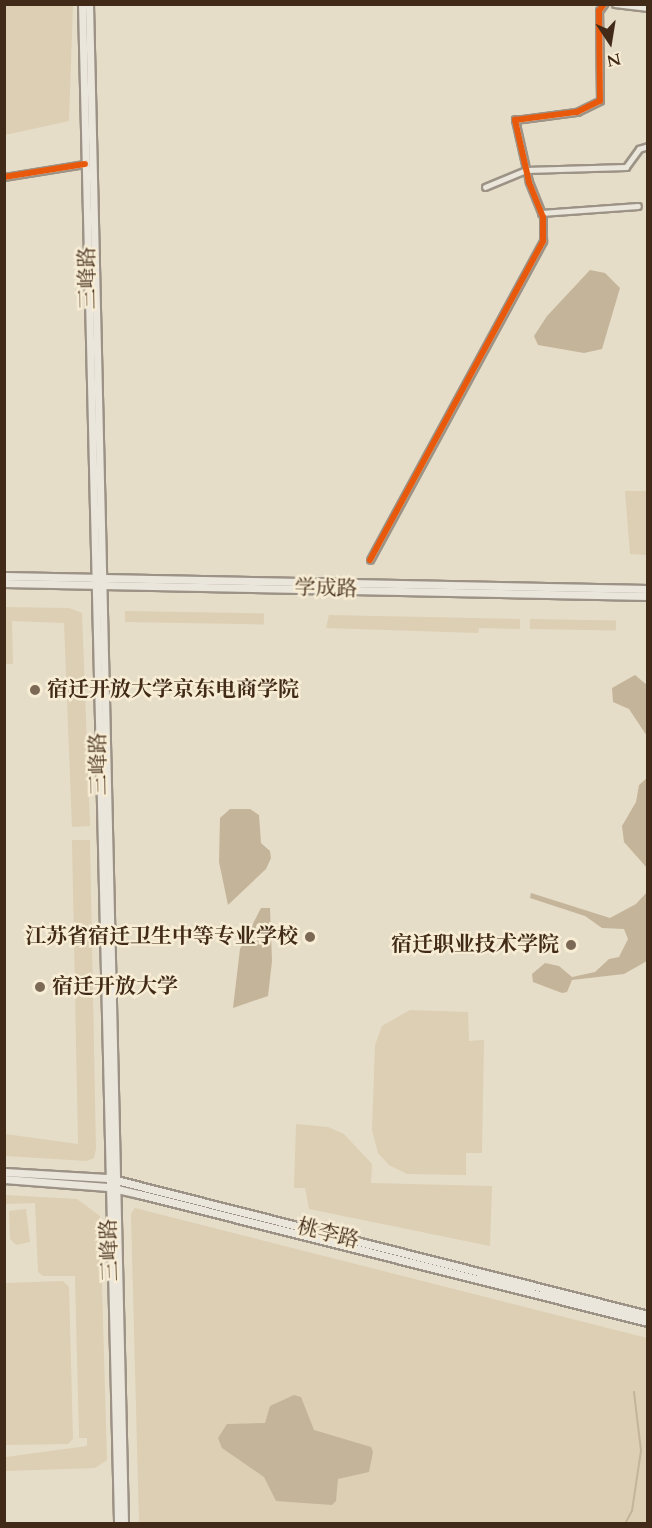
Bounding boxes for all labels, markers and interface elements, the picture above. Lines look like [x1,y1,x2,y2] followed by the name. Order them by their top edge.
[580,12,640,72] north arrow
[605,47,623,72] text: N
[75,246,101,310] street label: 三峰路
[294,576,358,602] street label: 学成路
[47,677,299,703] place label: 宿迁开放大学京东电商学院
[28,683,42,697] marker: 宿迁开放大学京东电商学院
[86,732,112,796] street label: 三峰路
[25,924,298,950] place label: 江苏省宿迁卫生中等专业学校
[303,930,317,944] marker: 江苏省宿迁卫生中等专业学校
[391,932,559,958] place label: 宿迁职业技术学院
[564,938,578,952] marker: 宿迁职业技术学院
[52,974,178,1000] place label: 宿迁开放大学
[33,980,47,994] marker: 宿迁开放大学
[294,1214,362,1254] street label: 桃李路
[96,1218,124,1282] street label: 三峰路

